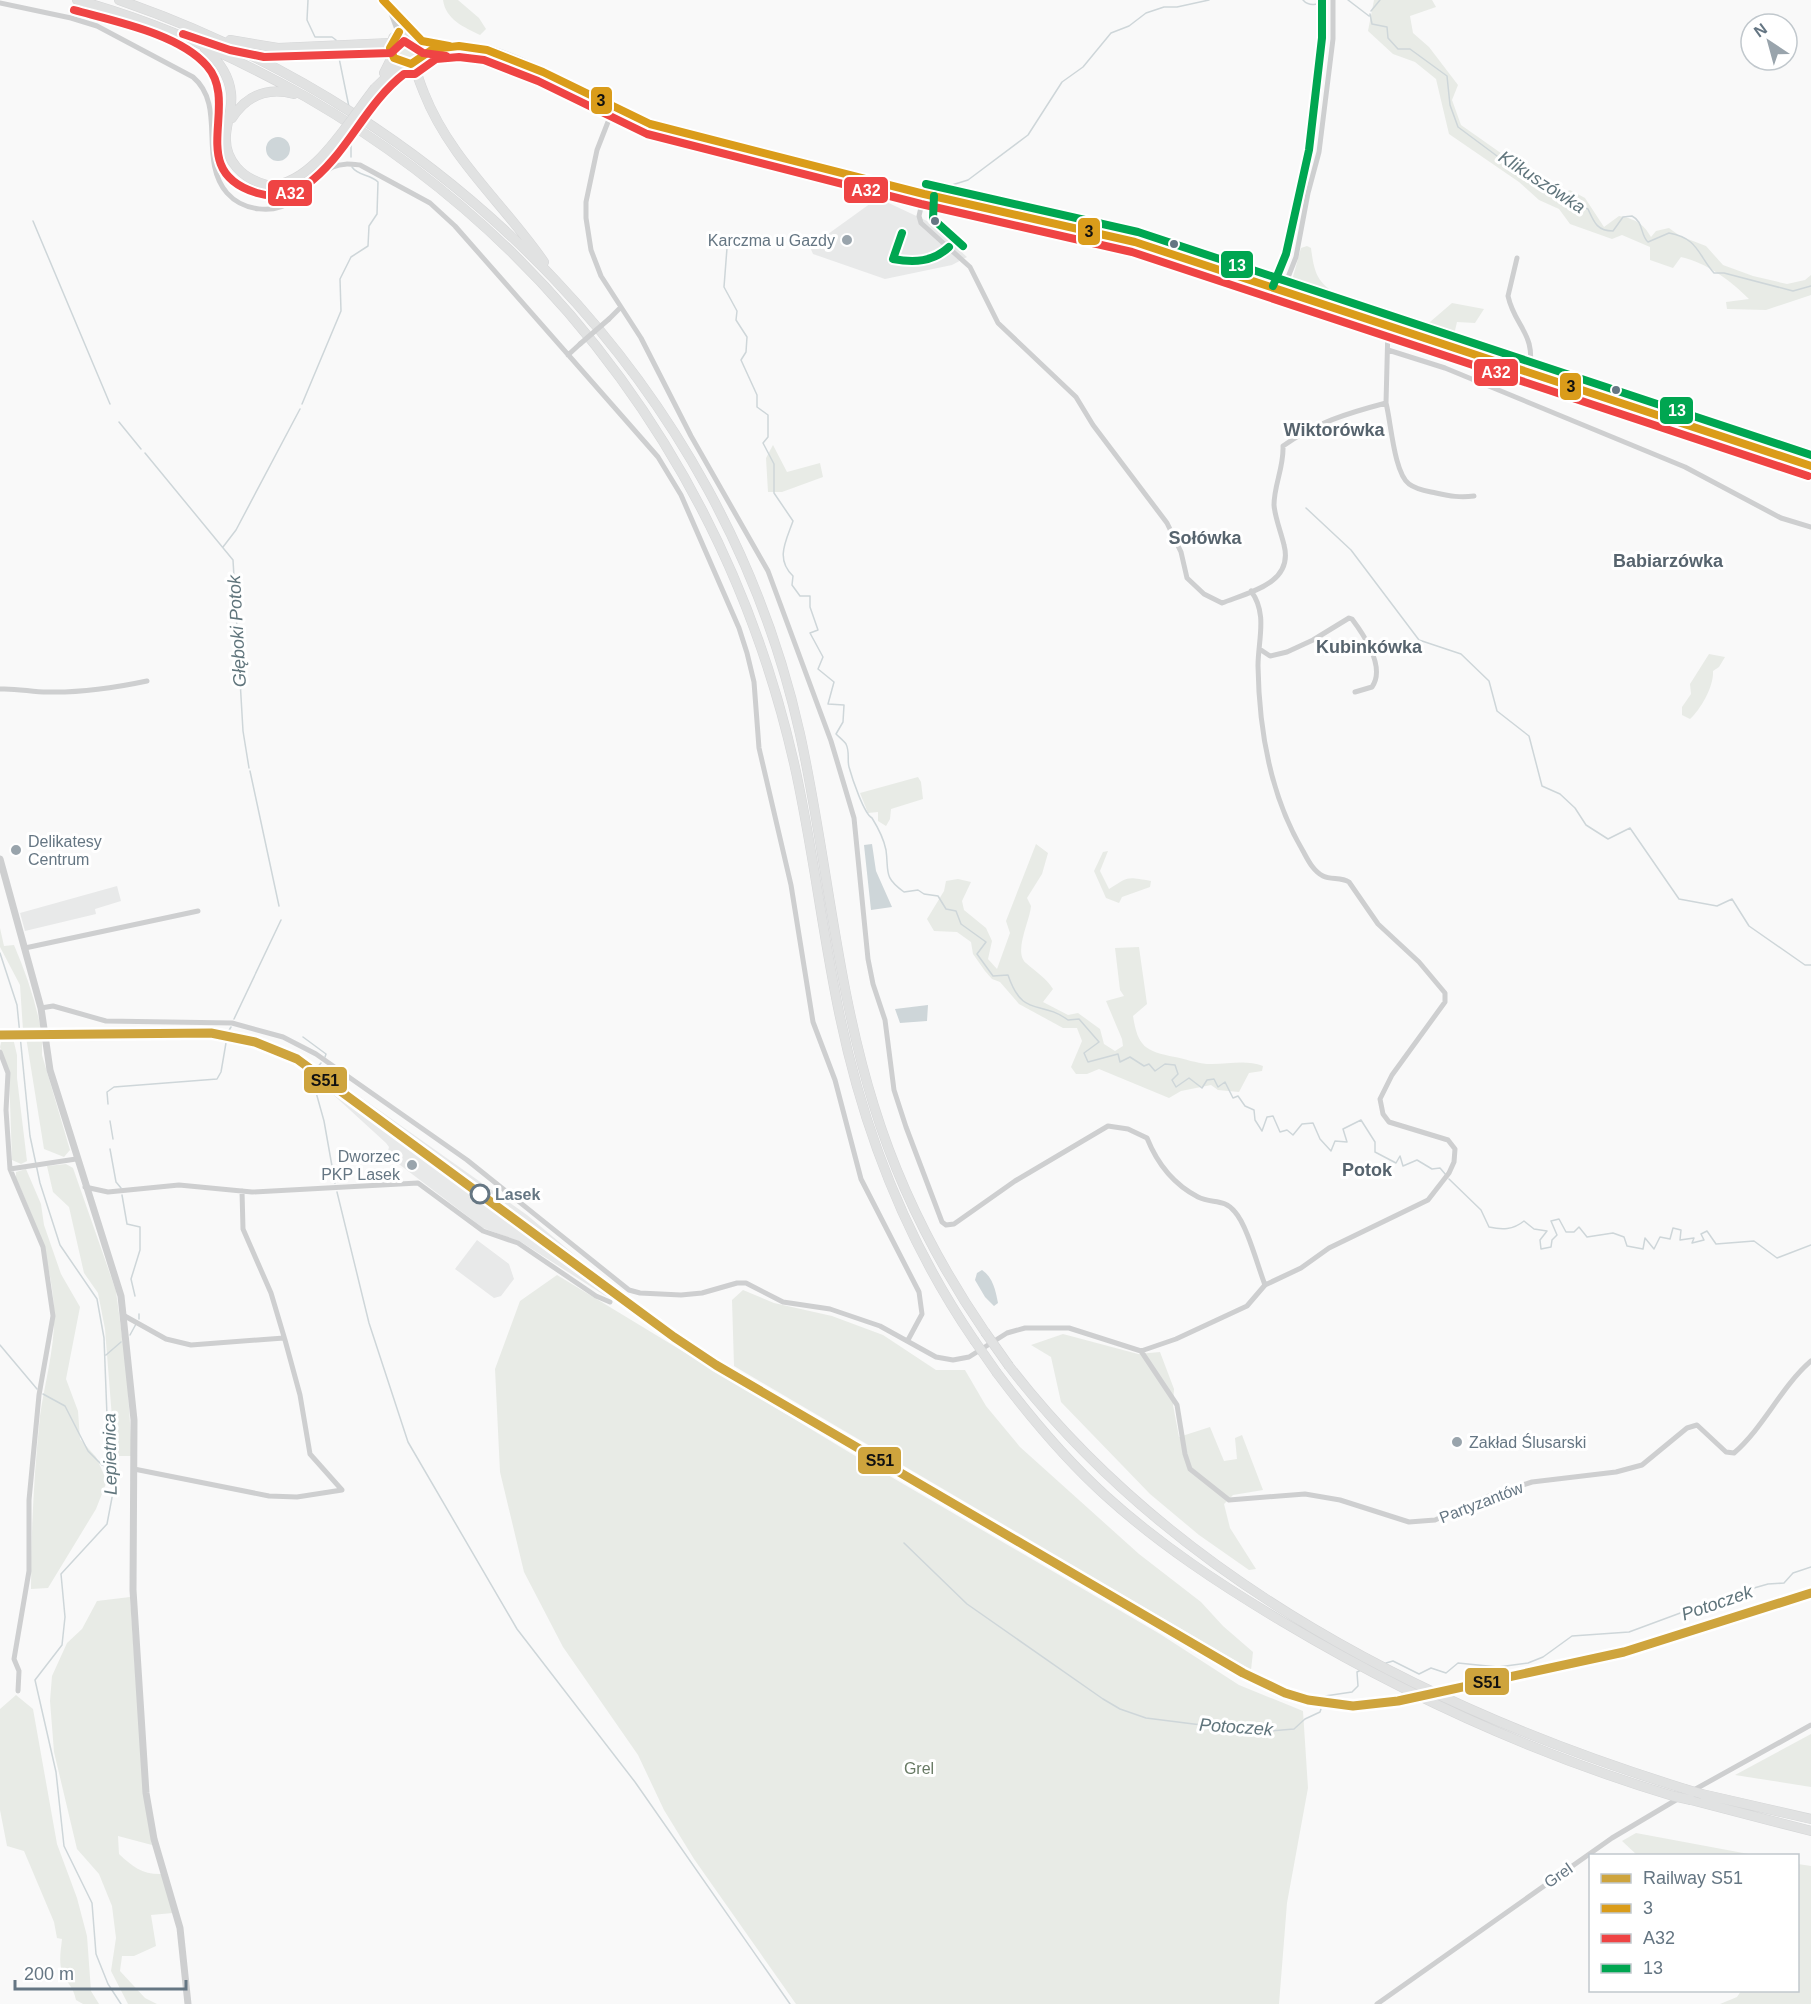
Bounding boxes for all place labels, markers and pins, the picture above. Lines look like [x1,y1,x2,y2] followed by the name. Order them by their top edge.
[929,215,941,227] unlabelled marker
[708,232,835,249] place label: Karczma u Gazdy
[840,233,854,247] marker: Karczma u Gazdy
[1168,238,1180,250] unlabelled marker
[1610,384,1622,396] unlabelled marker
[28,833,102,868] place label: Delikatesy Centrum
[9,843,23,857] marker: Delikatesy Centrum
[321,1148,401,1183] place label: Dworzec PKP Lasek
[405,1158,419,1172] marker: Dworzec PKP Lasek
[470,1184,490,1204] marker: Lasek
[495,1186,540,1203] place label: Lasek
[1469,1433,1586,1451] place label: Zakład Ślusarski
[1450,1435,1464,1449] marker: Zakład Ślusarski

